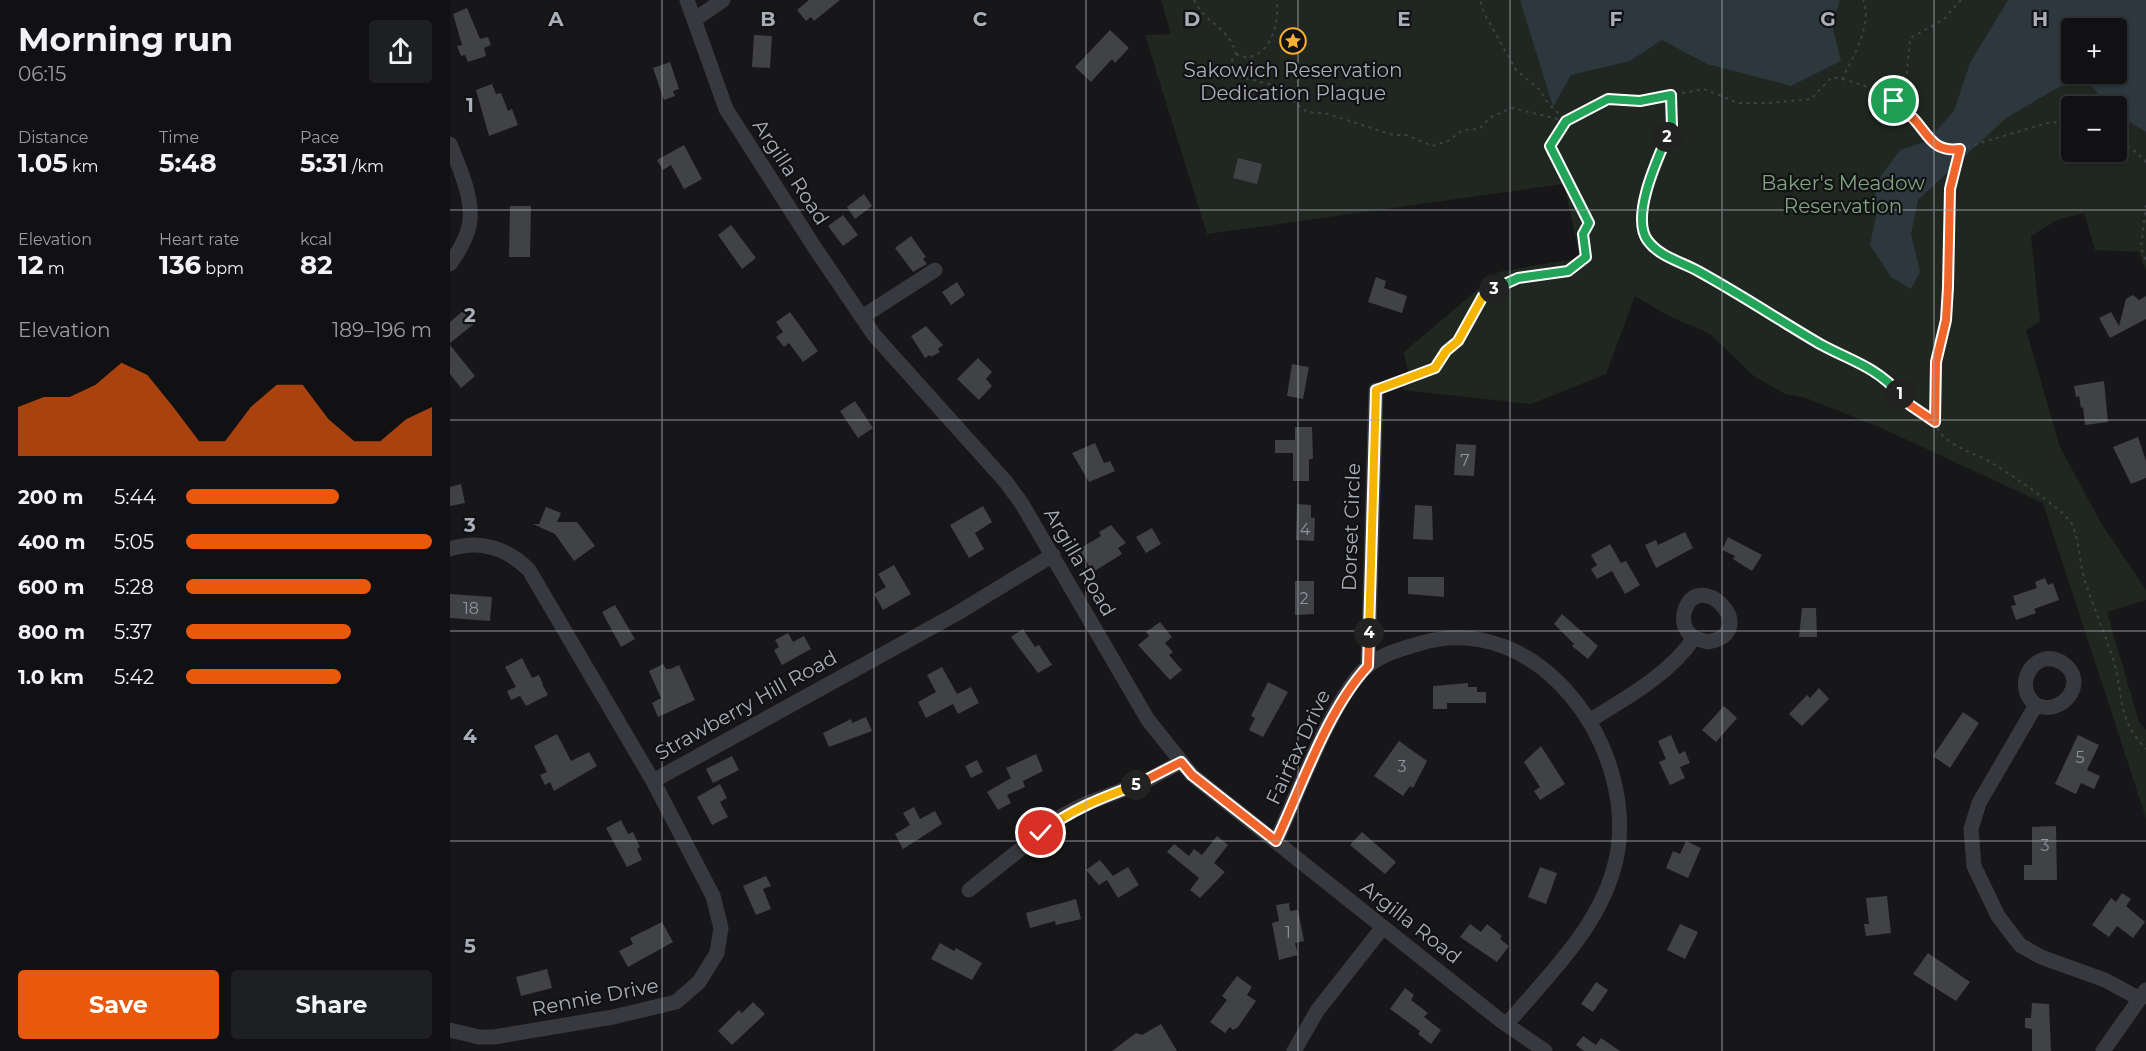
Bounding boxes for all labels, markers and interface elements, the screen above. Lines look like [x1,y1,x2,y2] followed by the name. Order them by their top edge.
[547,7,564,31] text: A
[760,7,776,31] text: B
[973,7,988,31] text: C
[1184,7,1200,31] text: D
[1397,7,1411,31] text: E
[1610,7,1623,31] text: F
[1820,7,1836,31] text: G
[2032,7,2048,31] text: H
[2061,18,2127,162] map controls
[2061,18,2127,84] button: +
[18,19,233,59] text: Morning run
[369,20,432,83] button: share
[1278,26,1308,56] place icon: Sakowich Reservation Dedication Plaque
[1183,58,1403,105] place label: Sakowich Reservation Dedication Plaque
[18,62,66,86] text: 06:15
[1868,75,1919,126] pin
[1877,84,1910,117] icon: arrive
[466,93,474,117] text: 1
[2061,96,2127,162] button: −
[748,115,834,229] street label: Argilla Road
[1652,122,1682,152] pin: 2
[1662,127,1672,146] text: 2
[18,128,88,147] text: Distance
[159,128,199,147] text: Time
[300,128,339,147] text: Pace
[18,147,68,179] text: 1.05
[159,147,217,179] text: 5:48
[300,147,348,179] text: 5:31
[68,157,98,176] text: km
[348,157,384,176] text: /km
[1761,171,1925,218] park label: Baker's Meadow Reservation
[18,230,92,249] text: Elevation
[159,230,239,249] text: Heart rate
[300,230,332,249] text: kcal
[18,249,44,281] text: 12
[159,249,201,281] text: 136
[300,249,333,281] text: 82
[44,259,65,278] text: m
[201,259,244,278] text: bpm
[1479,274,1509,304] pin: 3
[1489,279,1499,298] text: 3
[464,303,476,327] text: 2
[18,318,110,342] text: Elevation
[332,318,432,342] text: 189–196 m
[1885,379,1915,409] pin: 1
[1897,384,1903,403] text: 1
[1460,451,1470,470] house number: 7
[1337,463,1365,591] street label: Dorset Circle
[18,485,84,509] text: 200 m
[114,485,156,509] text: 5:44
[1039,503,1121,621] street label: Argilla Road
[463,513,476,537] text: 3
[1300,520,1311,539] house number: 4
[18,530,86,554] text: 400 m
[114,530,154,554] text: 5:05
[18,575,85,599] text: 600 m
[114,575,154,599] text: 5:28
[1299,589,1309,608] house number: 2
[463,599,479,618] house number: 18
[1354,618,1384,648] pin: 4
[18,620,85,644] text: 800 m
[114,620,152,644] text: 5:37
[1363,623,1375,642] text: 4
[651,645,841,765] street label: Strawberry Hill Road
[18,665,84,689] text: 1.0 km
[114,665,154,689] text: 5:42
[1261,686,1335,808] street label: Fairfax Drive
[463,724,477,748] text: 4
[2075,748,2085,767] house number: 5
[1397,757,1407,776] house number: 3
[1121,770,1151,800] pin: 5
[1131,775,1141,794] text: 5
[1015,807,1066,858] pin
[1024,816,1057,849] icon: check
[2040,836,2050,855] house number: 3
[1356,875,1466,969] street label: Argilla Road
[1285,923,1291,942] house number: 1
[464,934,476,958] text: 5
[18,970,219,1039] button: Save
[231,970,432,1039] button: Share
[530,973,660,1021] street label: Rennie Drive

